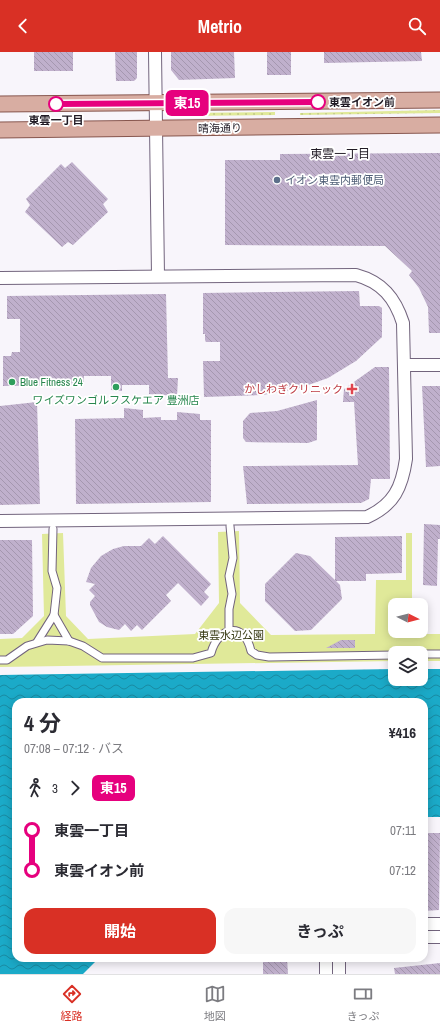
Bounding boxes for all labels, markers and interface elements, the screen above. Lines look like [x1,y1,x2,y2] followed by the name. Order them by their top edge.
[198,14,242,39] text: Metrio
[12,15,34,37] icon: back
[406,15,428,37] icon: search
[164,90,210,116] line badge: 東15
[174,94,200,112] text: 東15
[310,94,326,110] marker: 東雲イオン前
[329,95,395,109] place label: 東雲イオン前
[48,96,64,112] marker: 東雲一丁目
[29,113,84,127] place label: 東雲一丁目
[198,121,242,135] street label: 晴海通り
[310,146,370,162] district label: 東雲一丁目
[285,173,384,187] place label: イオン東雲内郵便局
[272,175,282,185] marker: イオン東雲内郵便局
[20,375,83,389] place label: Blue Fitness 24
[7,377,17,387] marker: Blue Fitness 24
[111,382,121,392] marker: ワイズワンゴルフスケエア 豊洲店
[244,382,343,396] place label: かしわぎクリニック
[346,383,358,395] marker: かしわぎクリニック
[32,393,200,407] place label: ワイズワンゴルフスケエア 豊洲店
[388,598,428,638] north arrow
[388,598,428,686] map controls
[198,628,264,642] park label: 東雲水辺公園
[388,646,428,686] button: layers
[24,708,61,738] text: 4 分
[389,722,416,743] text: ¥416
[24,740,124,757] text: 07:08 – 07:12 · バス
[24,777,46,799] icon: walk
[64,777,86,799] icon: forward
[100,779,127,797] text: 東15
[52,780,58,797] text: 3
[54,820,129,841] text: 東雲一丁目
[390,822,416,839] text: 07:11
[54,860,144,881] text: 東雲イオン前
[389,862,416,879] text: 07:12
[24,908,216,954] button: 開始
[224,908,416,954] button: きっぷ
[61,983,83,1023] tab: 経路
[204,983,226,1023] tab: 地図
[347,983,379,1023] tab: きっぷ

